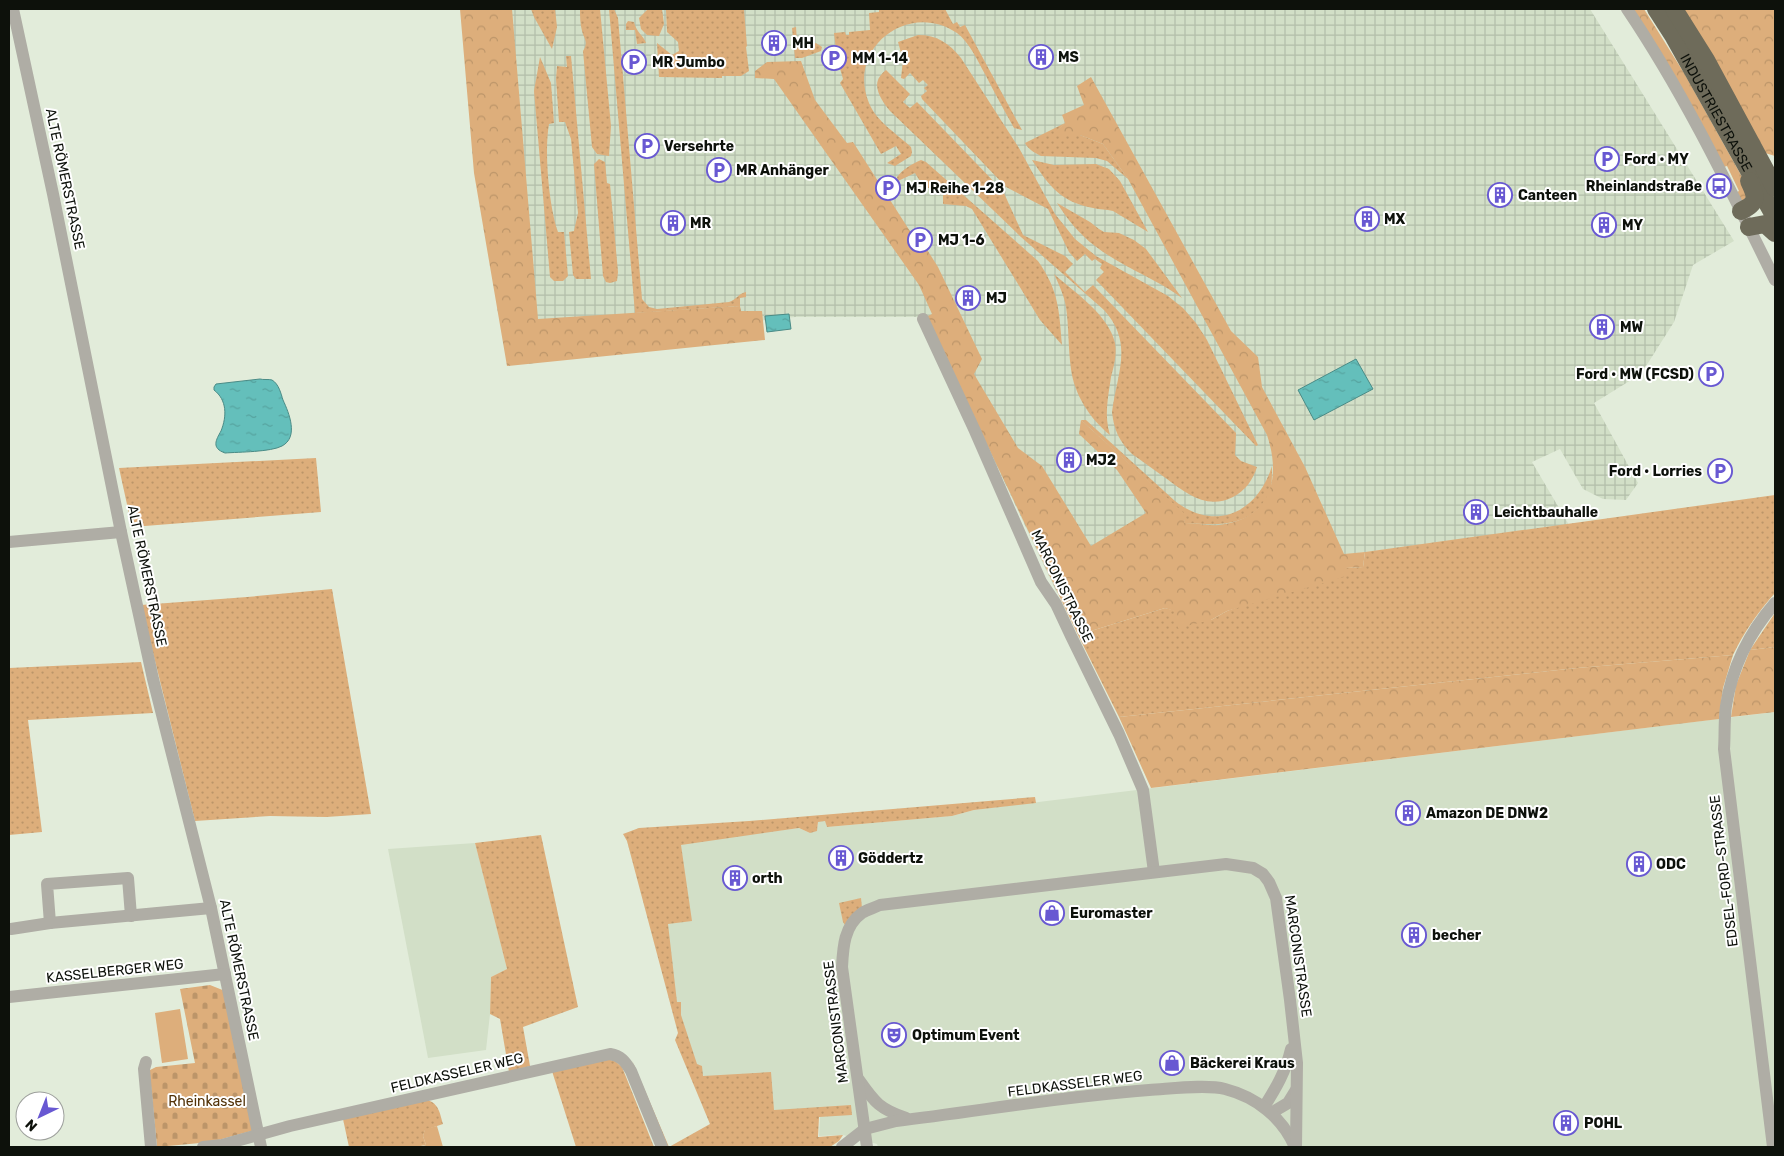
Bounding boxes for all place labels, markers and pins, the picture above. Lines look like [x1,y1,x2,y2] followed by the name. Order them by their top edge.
[761,30,787,56] building icon: MH
[792,35,814,52] place label: MH
[1028,44,1054,70] building icon: MS
[821,45,847,71] parking icon: MM 1-14
[621,49,647,75] parking icon: MR Jumbo
[1058,49,1079,66] place label: MS
[852,50,908,67] place label: MM 1-14
[652,54,725,71] place label: MR Jumbo
[634,133,660,159] parking icon: Versehrte
[664,138,734,155] place label: Versehrte
[1594,146,1620,172] parking icon: Ford • MY
[1624,151,1689,168] place label: Ford • MY
[706,157,732,183] parking icon: MR Anhänger
[736,162,829,179] place label: MR Anhänger
[1706,173,1732,199] bus stop icon: Rheinlandstraße
[875,175,901,201] parking icon: MJ Reihe 1-28
[1586,178,1702,195] place label: Rheinlandstraße
[906,180,1004,197] place label: MJ Reihe 1-28
[1487,182,1513,208] building icon: Canteen
[1518,187,1577,204] place label: Canteen
[1354,206,1380,232] building icon: MX
[660,210,686,236] building icon: MR
[1384,211,1406,228] place label: MX
[1591,212,1617,238] building icon: MY
[690,215,712,232] place label: MR
[1622,217,1644,234] place label: MY
[907,227,933,253] parking icon: MJ 1-6
[938,232,985,249] place label: MJ 1-6
[955,285,981,311] building icon: MJ
[986,290,1007,307] place label: MJ
[1589,314,1615,340] building icon: MW
[1620,319,1644,336] place label: MW
[1698,361,1724,387] parking icon: Ford • MW (FCSD)
[1576,366,1694,383] place label: Ford • MW (FCSD)
[1056,447,1082,473] building icon: MJ2
[1086,452,1116,469] place label: MJ2
[1707,458,1733,484] parking icon: Ford • Lorries
[1609,463,1702,480] place label: Ford • Lorries
[1463,499,1489,525] building icon: Leichtbauhalle
[1494,504,1598,521] place label: Leichtbauhalle
[1395,800,1421,826] building icon: Amazon DE DNW2
[1426,805,1548,822] place label: Amazon DE DNW2
[828,845,854,871] building icon: Göddertz
[858,850,924,867] place label: Göddertz
[1626,851,1652,877] building icon: ODC
[1656,856,1686,873] place label: ODC
[722,865,748,891] building icon: orth
[752,870,783,887] place label: orth
[1039,900,1065,926] shop icon: Euromaster
[1070,905,1153,922] place label: Euromaster
[1401,922,1427,948] building icon: becher
[1432,927,1482,944] place label: becher
[881,1022,907,1048] theatre icon: Optimum Event
[912,1027,1020,1044] place label: Optimum Event
[1159,1050,1185,1076] shop icon: Bäckerei Kraus
[1190,1055,1295,1072] place label: Bäckerei Kraus
[1553,1110,1579,1136] building icon: POHL
[1584,1115,1623,1132] place label: POHL

